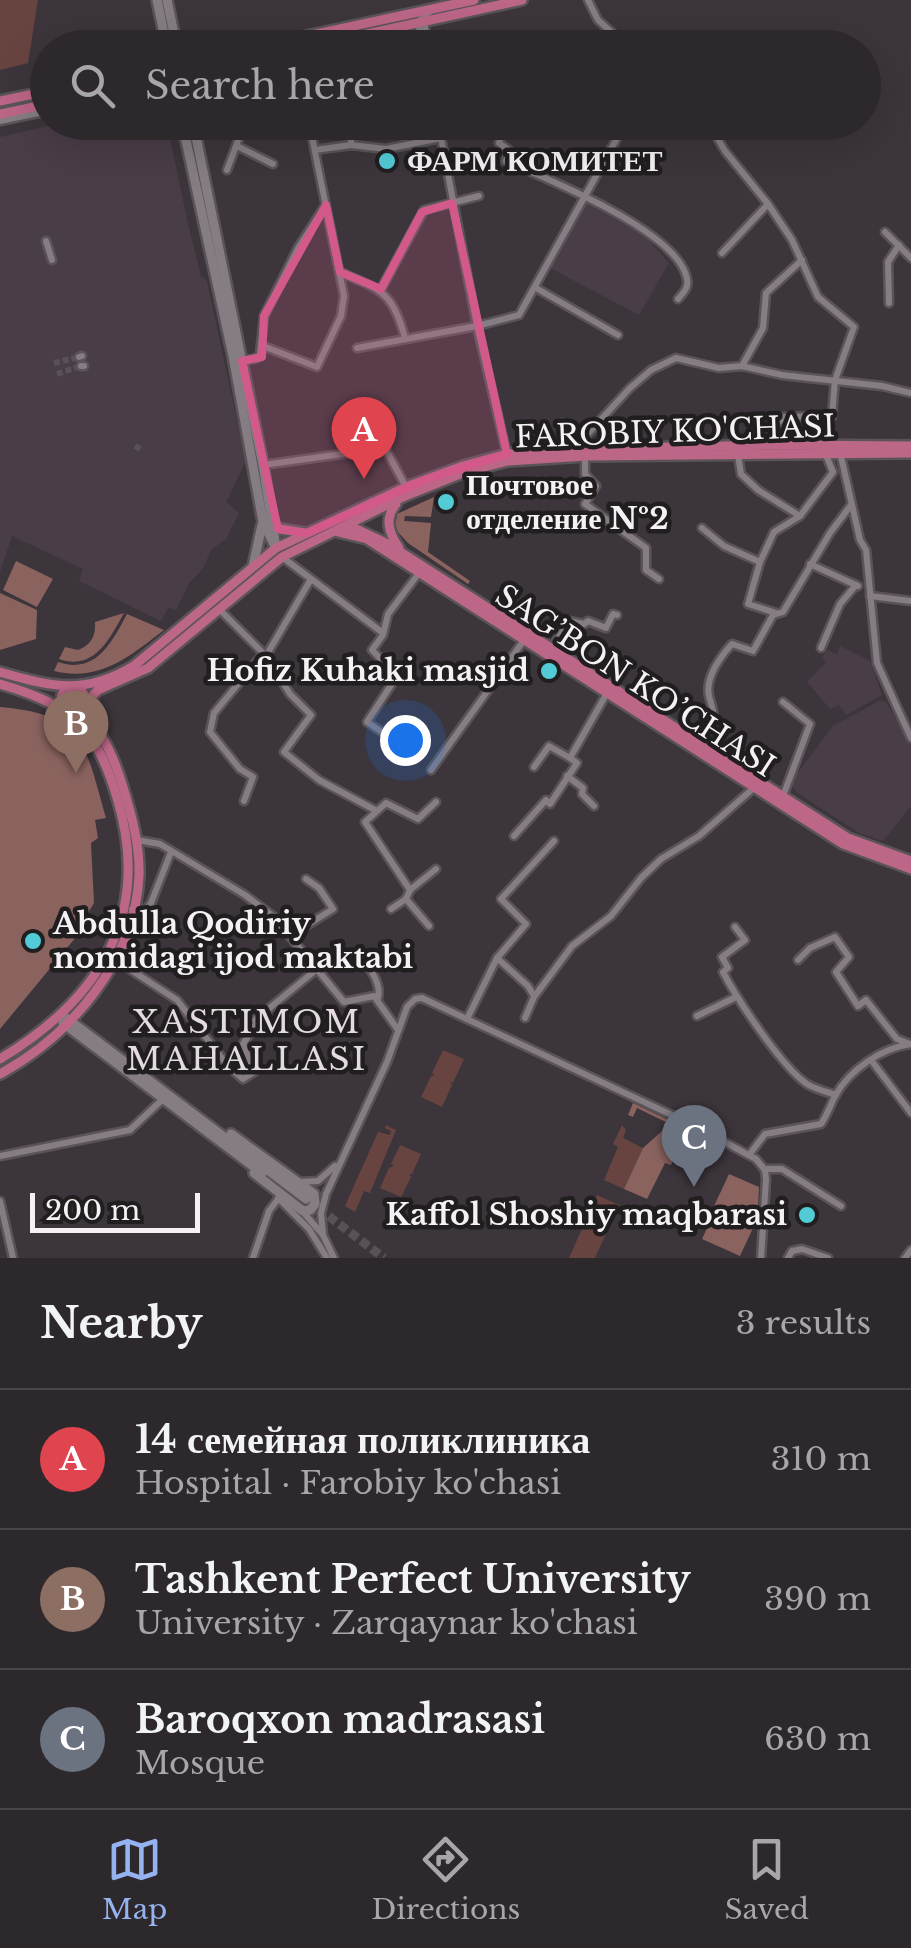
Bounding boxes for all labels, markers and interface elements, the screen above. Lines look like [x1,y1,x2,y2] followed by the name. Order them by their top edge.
[30,30,881,140] search box
[65,58,120,113] icon: search
[145,62,375,109] text: Search here
[407,142,663,179] place label: ФАРМ КОМИТЕТ
[376,150,398,172] marker: ФАРМ КОМИТЕТ
[332,396,396,479] pin: A
[514,407,836,456] street label: FAROBIY KO'CHASI
[466,466,669,537] place label: Почтовое отделение №2
[435,491,457,513] marker: Почтовое отделение №2
[489,576,782,785] street label: SAG’BON KO’CHASI
[207,652,529,689] place label: Hofiz Kuhaki masjid
[538,660,560,682] marker: Hofiz Kuhaki masjid
[44,690,108,773] pin: B
[380,715,431,766] your location
[52,905,413,976] place label: Abdulla Qodiriy nomidagi ijod maktabi
[22,930,44,952] marker: Abdulla Qodiriy nomidagi ijod maktabi
[126,1002,368,1079] district label: XASTIMOM MAHALLASI
[662,1104,726,1187] pin: C
[30,1188,200,1232] scale bar
[45,1193,140,1228] text: 200 m
[386,1196,787,1233] place label: Kaffol Shoshiy maqbarasi
[796,1204,818,1226] marker: Kaffol Shoshiy maqbarasi
[40,1297,203,1349] text: Nearby
[736,1303,871,1343] text: 3 results
[135,1416,590,1463] text: 14 семейная поликлиника
[60,1439,85,1479] text: A
[771,1439,871,1479] text: 310 m
[135,1463,561,1503] text: Hospital · Farobiy ko'chasi
[135,1556,691,1603] text: Tashkent Perfect University
[60,1579,85,1619] text: B
[764,1579,871,1619] text: 390 m
[135,1603,638,1643] text: University · Zarqaynar ko'chasi
[135,1696,545,1743] text: Baroqxon madrasasi
[59,1719,86,1759] text: C
[764,1719,871,1759] text: 630 m
[135,1743,265,1783] text: Mosque
[102,1832,167,1927] tab: Map
[371,1832,520,1927] tab: Directions
[724,1832,809,1927] tab: Saved

